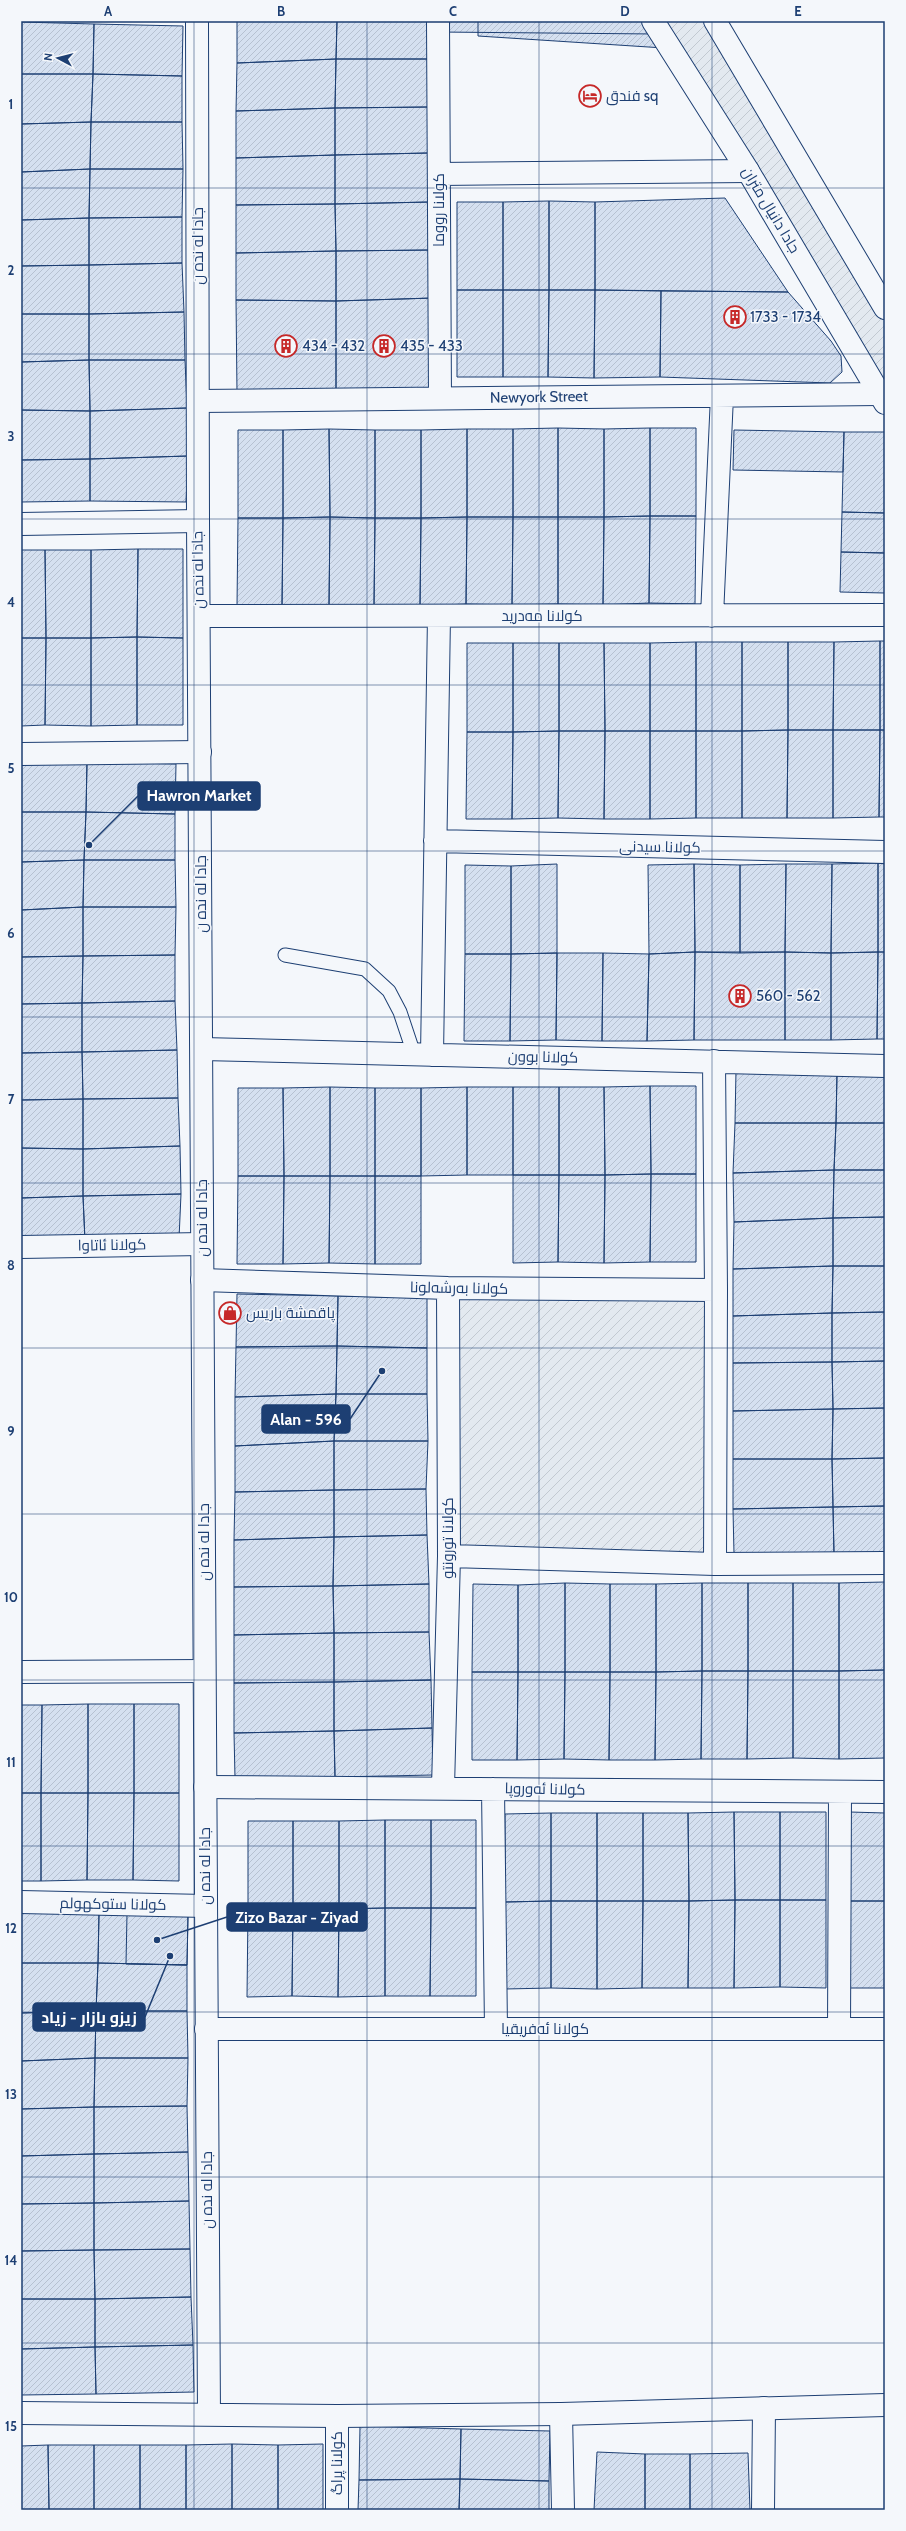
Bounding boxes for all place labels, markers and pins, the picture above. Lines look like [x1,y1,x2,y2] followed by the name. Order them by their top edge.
[577,83,603,109] hotel icon: فندق sq
[606,87,658,106] place label: فندق sq
[722,304,748,330] building icon: 1733 - 1734
[750,308,821,326] place label: 1733 - 1734
[273,333,299,359] building icon: 434 - 432
[371,333,397,359] building icon: 435 - 433
[302,337,365,355] place label: 434 - 432
[400,337,463,355] place label: 435 - 433
[138,782,260,810] callout: Hawron Market
[727,983,753,1009] building icon: 560 - 562
[756,987,821,1005] place label: 560 - 562
[217,1300,243,1326] shop icon: پاقمشة باريس
[246,1304,335,1323] place label: پاقمشة باريس
[262,1405,350,1433] callout: Alan - 596
[227,1903,367,1931] callout: Zizo Bazar - Ziyad
[33,2003,145,2031] callout: زيزو بازار - زياد

